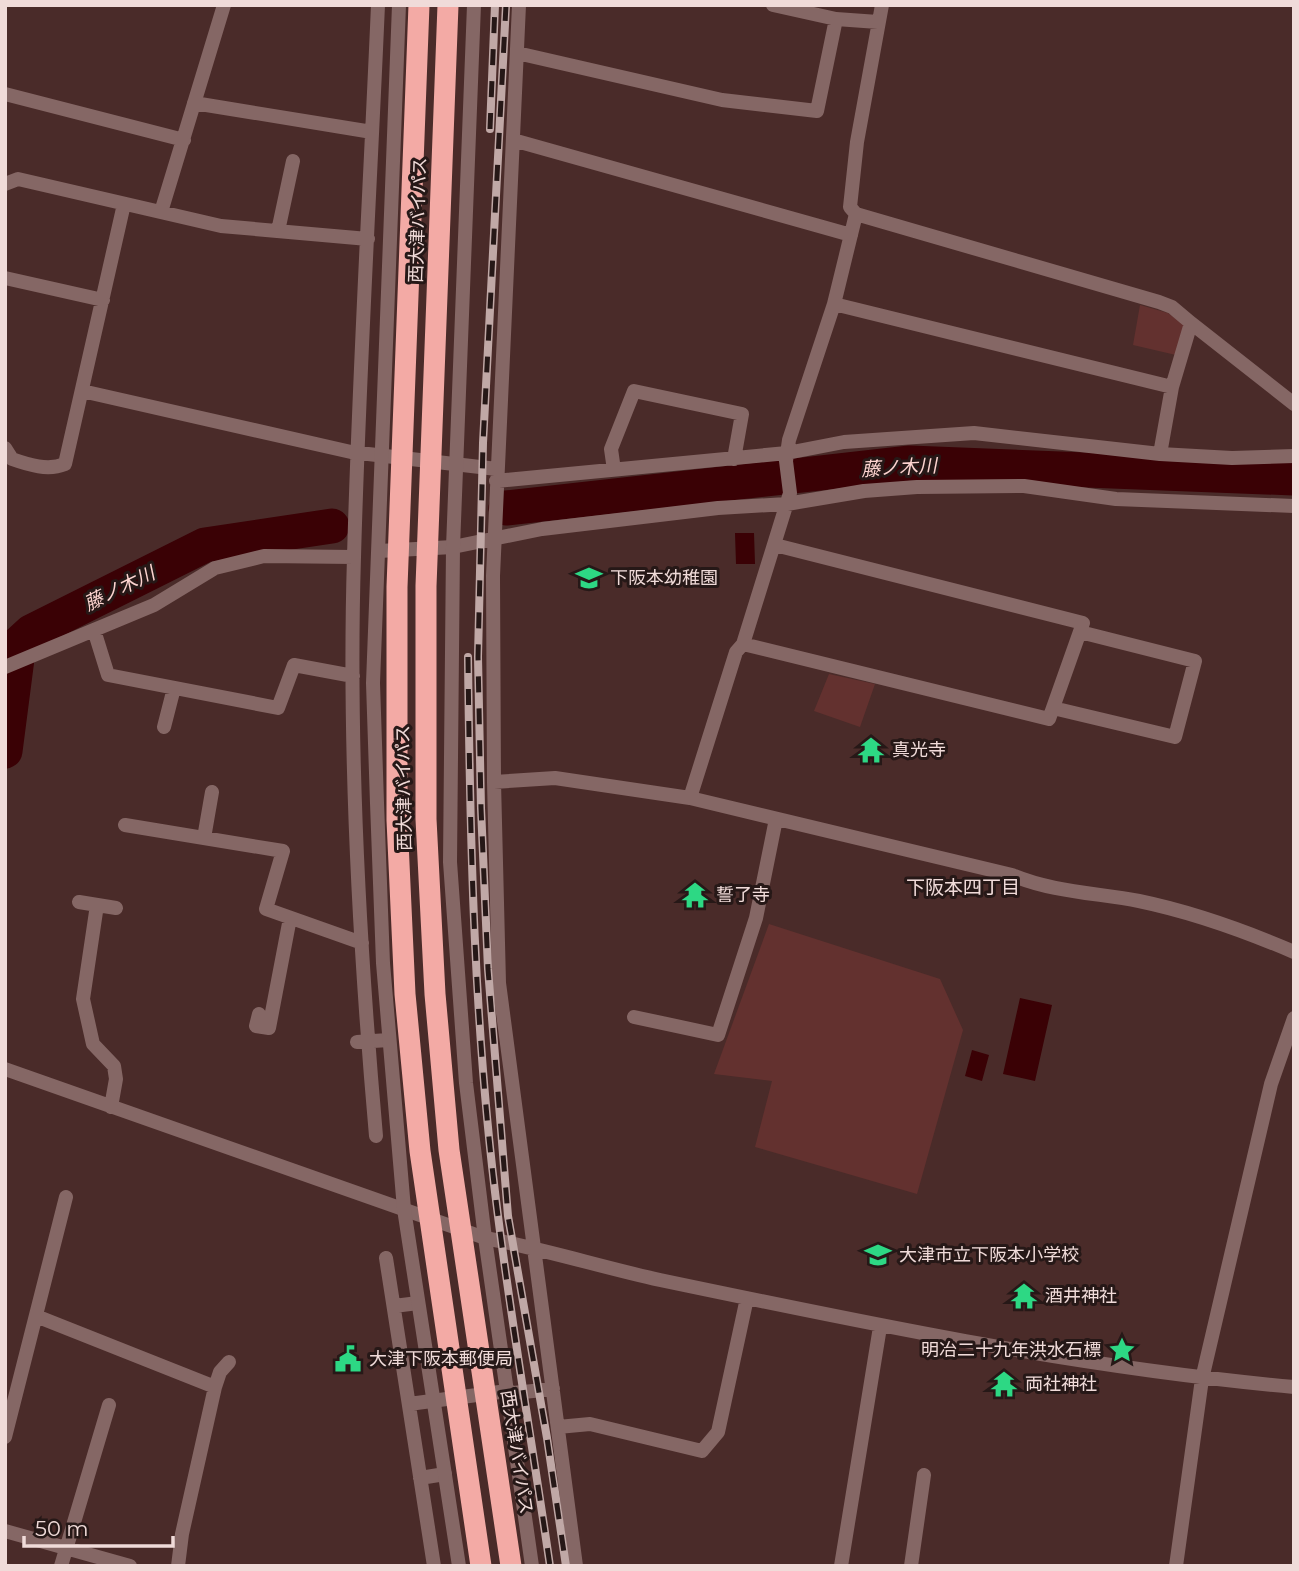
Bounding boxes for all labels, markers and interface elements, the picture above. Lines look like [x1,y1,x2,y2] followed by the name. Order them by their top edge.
[405,157,431,283] street label: 西大津バイパス
[860,454,940,481] water label: 藤ノ木川
[80,561,160,615] water label: 藤ノ木川
[574,563,604,593] school or university icon: 下阪本幼稚園
[610,567,718,589] place label: 下阪本幼稚園
[392,725,416,851] street label: 西大津バイパス
[856,735,886,765] temple icon: 真光寺
[892,739,946,761] place label: 真光寺
[906,876,1020,899] district label: 下阪本四丁目
[680,880,710,910] temple icon: 誓了寺
[716,884,770,906] place label: 誓了寺
[863,1240,893,1270] school or university icon: 大津市立下阪本小学校
[899,1244,1079,1266] place label: 大津市立下阪本小学校
[1009,1281,1039,1311] temple icon: 酒井神社
[1045,1285,1117,1307] place label: 酒井神社
[1107,1335,1137,1365] place icon: 明冶二十九年洪水石標
[921,1339,1101,1361] place label: 明冶二十九年洪水石標
[333,1344,363,1374] public building icon: 大津下阪本郵便局
[369,1348,513,1370] place label: 大津下阪本郵便局
[989,1369,1019,1399] temple icon: 両社神社
[1025,1373,1097,1395] place label: 両社神社
[496,1388,538,1516] street label: 西大津バイパス
[24,1504,173,1548] scale bar
[35,1516,89,1541] text: 50 m

